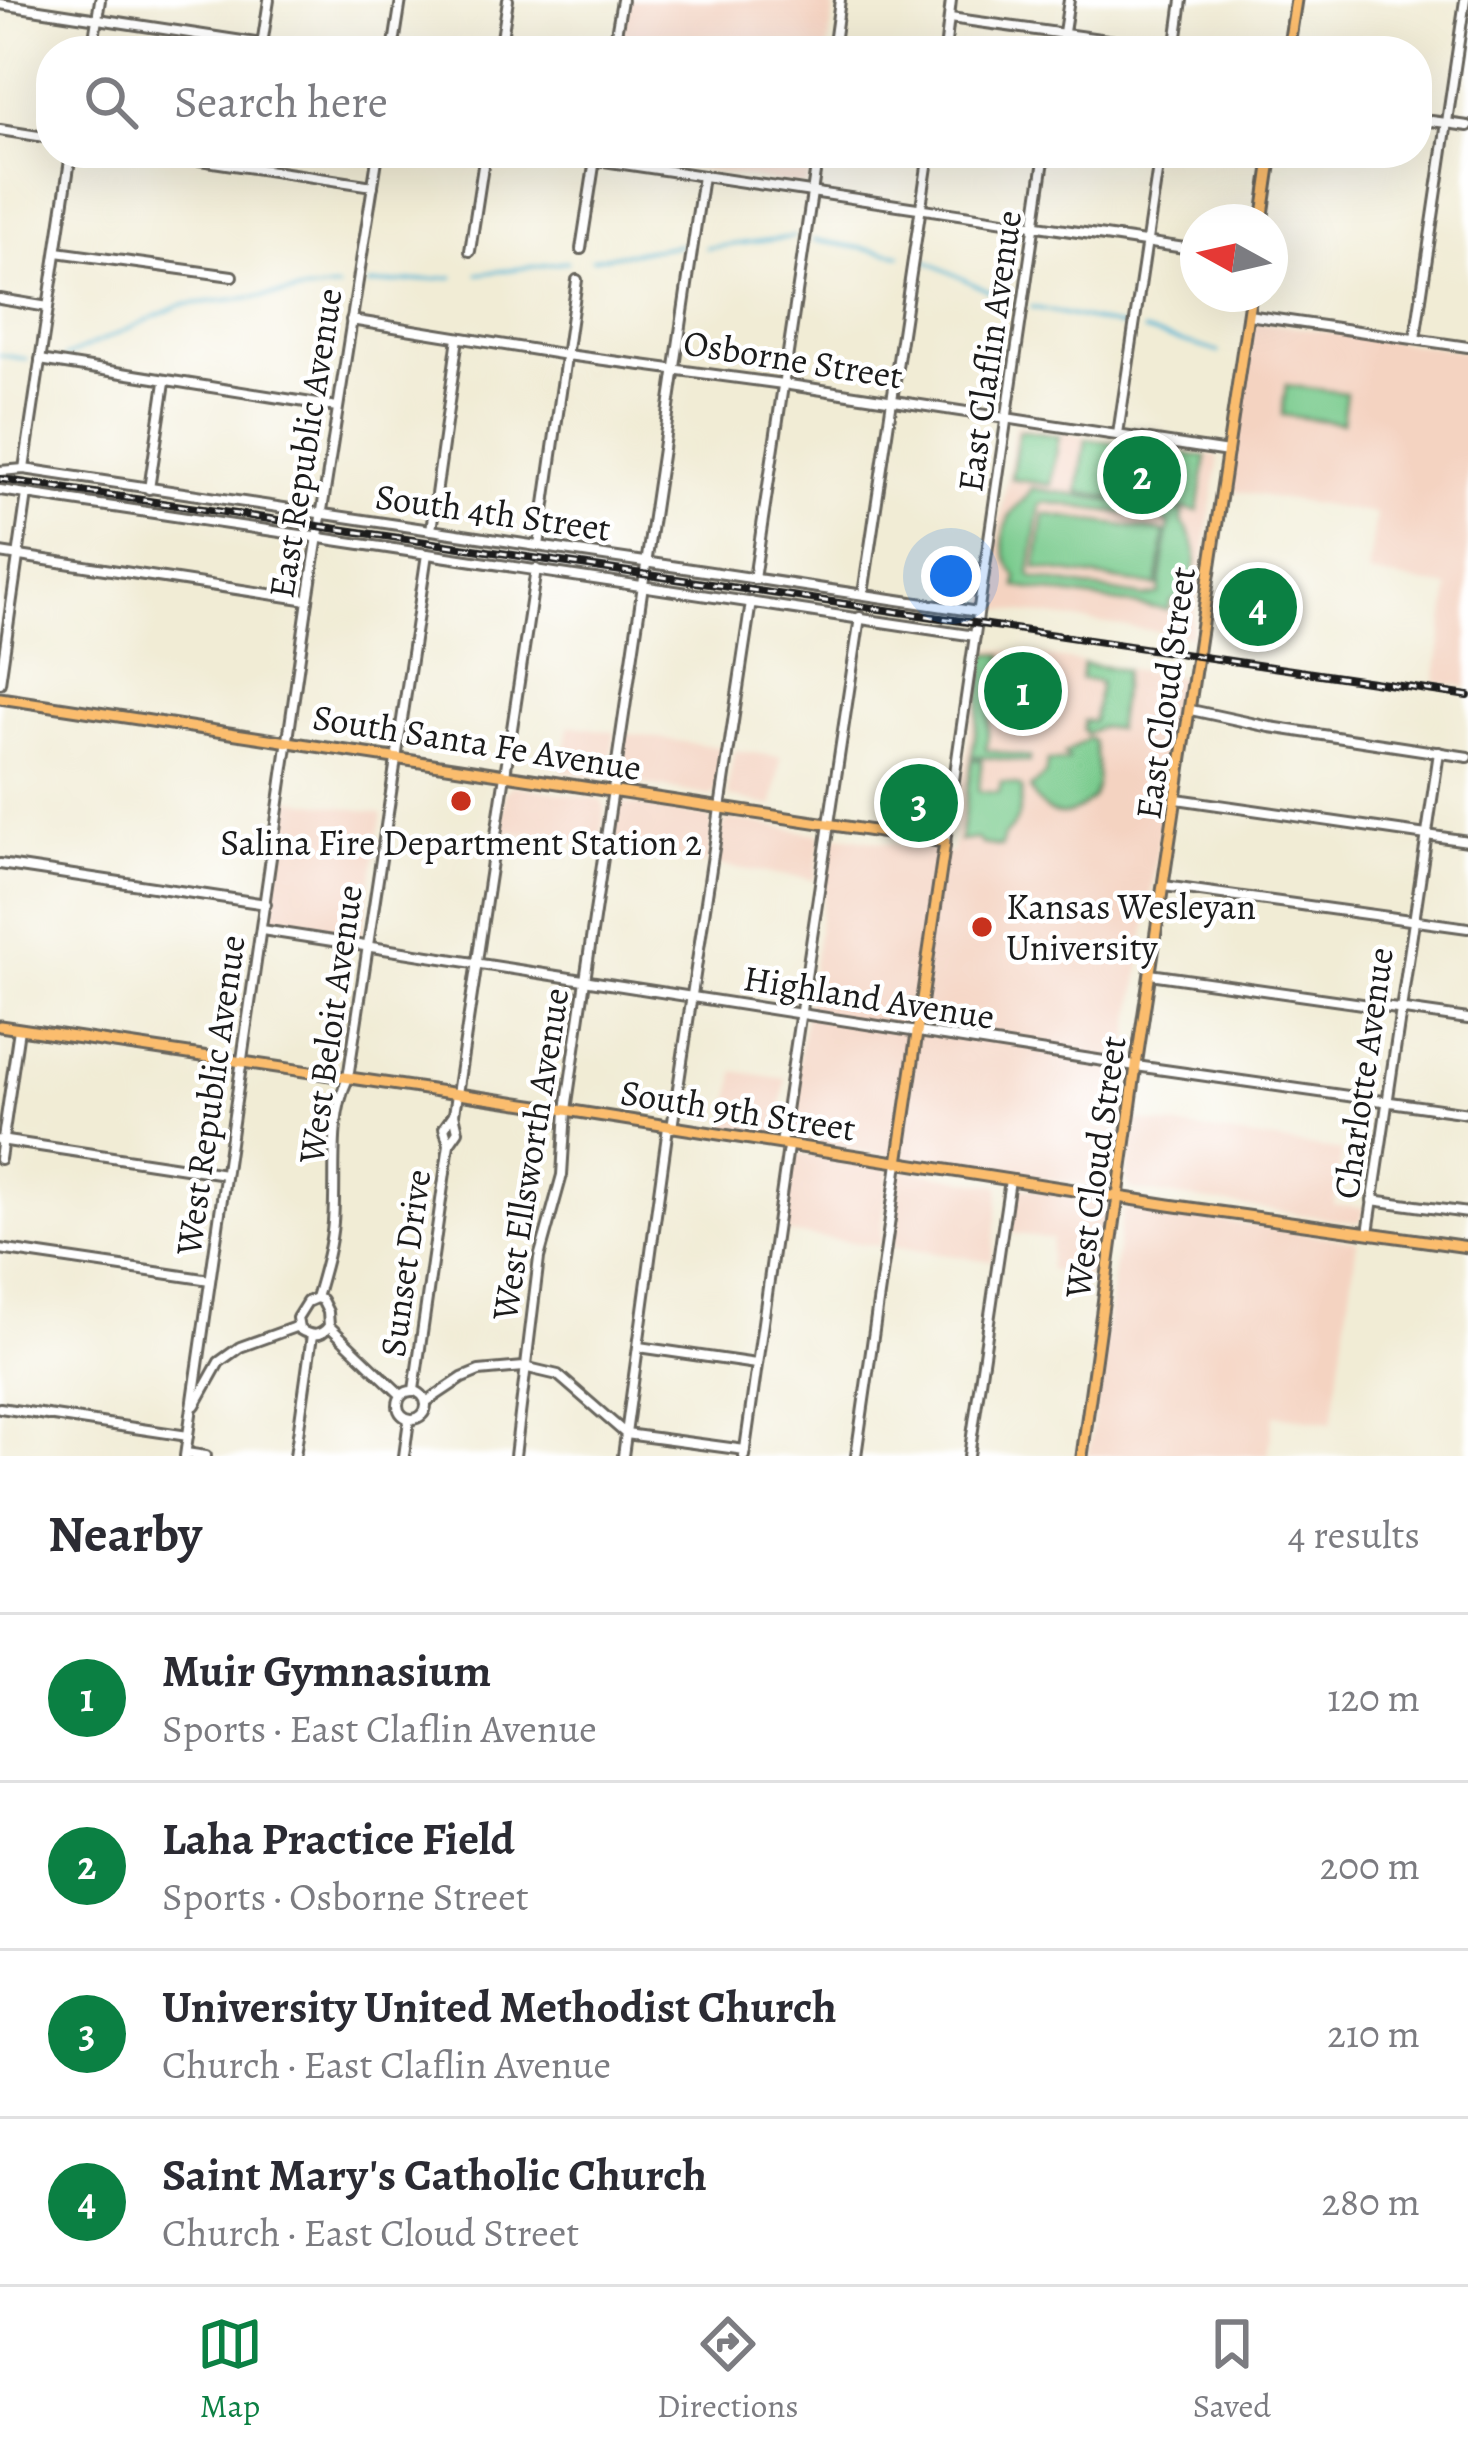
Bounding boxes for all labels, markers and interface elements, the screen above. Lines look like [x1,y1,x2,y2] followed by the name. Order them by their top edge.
[36,36,1432,168] search box
[78,69,144,135] icon: search
[174,71,388,133] text: Search here
[1180,204,1288,312] north arrow
[945,207,1033,495] street label: East Claflin Avenue
[256,285,354,601] street label: East Republic Avenue
[680,318,906,400] street label: Osborne Street
[1103,430,1181,520] pin: 2
[372,471,614,553] street label: South 4th Street
[921,546,981,606] your location
[1219,562,1297,652] pin: 4
[1123,563,1207,822] street label: East Cloud Street
[984,646,1062,736] pin: 1
[309,692,645,792] street label: South Santa Fe Avenue
[880,758,958,848] pin: 3
[448,788,474,814] marker: Salina Fire Department Station 2
[220,818,702,867] place label: Salina Fire Department Station 2
[286,882,374,1167] street label: West Beloit Avenue
[1006,882,1256,972] place label: Kansas Wesleyan University
[969,914,995,940] marker: Kansas Wesleyan University
[163,932,257,1259] street label: West Republic Avenue
[1321,944,1405,1202] street label: Charlotte Avenue
[740,953,998,1041] street label: Highland Avenue
[479,984,580,1325] street label: West Ellsworth Avenue
[1052,1033,1138,1302] street label: West Cloud Street
[617,1067,859,1153] street label: South 9th Street
[368,1166,442,1360] street label: Sunset Drive
[48,1499,202,1569] text: Nearby
[1288,1508,1420,1561] text: 4 results
[162,1640,491,1702] text: Muir Gymnasium
[80,1671,94,1724] text: 1
[1327,1671,1420,1724] text: 120 m
[162,1702,597,1755] text: Sports · East Claflin Avenue
[162,1808,515,1870] text: Laha Practice Field
[78,1839,96,1892] text: 2
[1320,1839,1420,1892] text: 200 m
[162,1870,529,1923] text: Sports · Osborne Street
[162,1976,837,2038] text: University United Methodist Church
[79,2007,95,2060] text: 3
[1327,2007,1420,2060] text: 210 m
[162,2038,611,2091] text: Church · East Claflin Avenue
[162,2144,707,2206] text: Saint Mary's Catholic Church
[78,2175,96,2228] text: 4
[1322,2175,1420,2228] text: 280 m
[162,2206,579,2259] text: Church · East Cloud Street
[197,2311,263,2428] tab: Map
[657,2311,799,2428] tab: Directions
[1193,2311,1271,2428] tab: Saved

